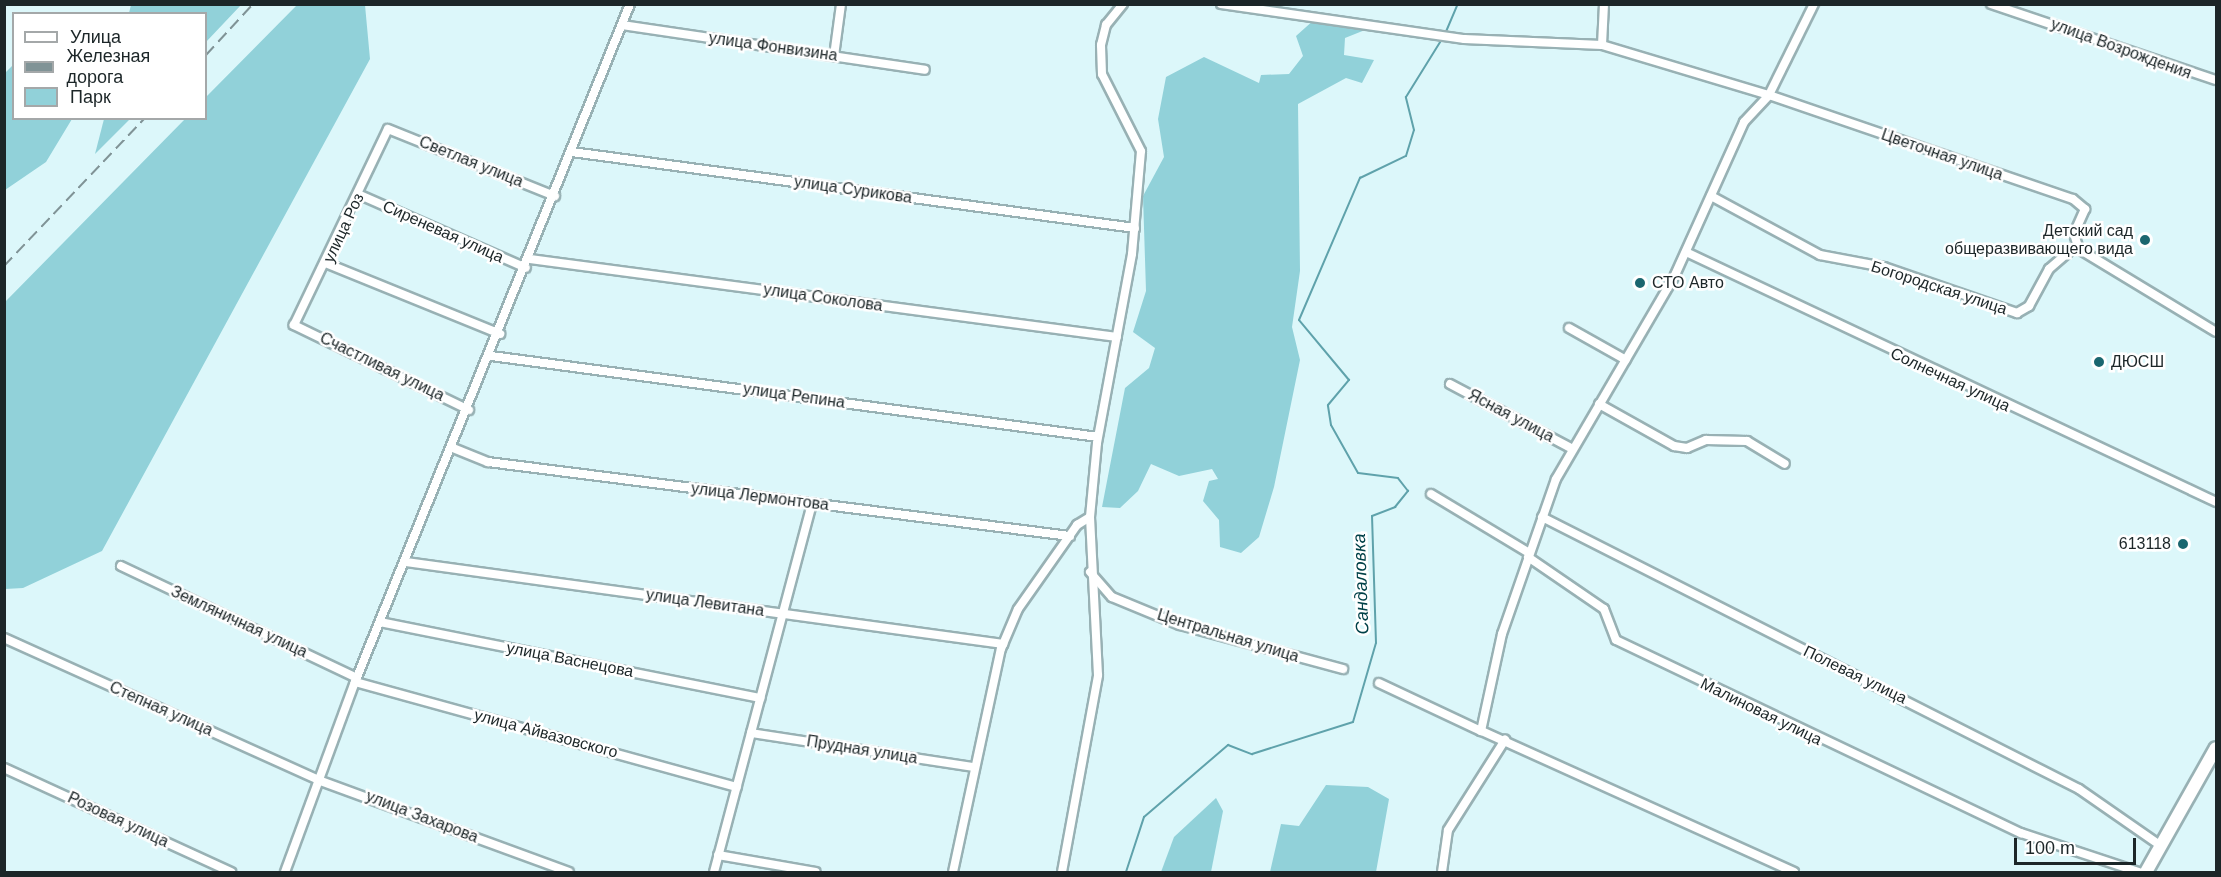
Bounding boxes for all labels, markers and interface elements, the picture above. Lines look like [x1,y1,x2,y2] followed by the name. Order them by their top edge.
[12,12,207,120] legend
[2048,15,2194,83] street label: улица Возрождения
[70,27,121,47] text: Улица
[707,28,839,66] street label: улица Фонвизина
[66,46,150,87] text: Железная дорога
[70,87,111,107] text: Парк
[1879,125,2005,185] street label: Цветочная улица
[416,132,526,192] street label: Светлая улица
[793,172,913,208] street label: улица Сурикова
[320,190,368,266] street label: улица Роз
[380,197,506,267] street label: Сиреневая улица
[1945,221,2133,259] place label: Детский сад общеразвивающего вида
[2138,233,2152,247] marker: Детский сад общеразвивающего вида
[1869,257,2009,319] street label: Богородская улица
[1652,273,1724,293] place label: СТО Авто
[1633,276,1647,290] marker: СТО Авто
[762,280,884,316] street label: улица Соколова
[317,329,447,405] street label: Счастливая улица
[1887,344,2013,416] street label: Солнечная улица
[2111,352,2164,372] place label: ДЮСШ
[2092,355,2106,369] marker: ДЮСШ
[742,379,846,413] street label: улица Репина
[1465,385,1557,447] street label: Ясная улица
[690,479,830,515] street label: улица Лермонтова
[1348,533,1374,635] water label: Сандаловка
[2119,534,2171,554] place label: 613118
[2176,537,2190,551] marker: 613118
[168,582,310,662] street label: Земляничная улица
[645,585,765,621] street label: улица Левитана
[1155,605,1301,667] street label: Центральная улица
[505,638,635,682] street label: улица Васнецова
[1800,642,1910,708] street label: Полевая улица
[1697,674,1825,750] street label: Малиновая улица
[106,678,216,740] street label: Степная улица
[472,706,620,762] street label: улица Айвазовского
[805,732,919,768] street label: Прудная улица
[363,787,481,847] street label: улица Захарова
[65,788,171,852] street label: Розовая улица
[2017,826,2138,864] scale bar
[2025,838,2075,858] text: 100 m

